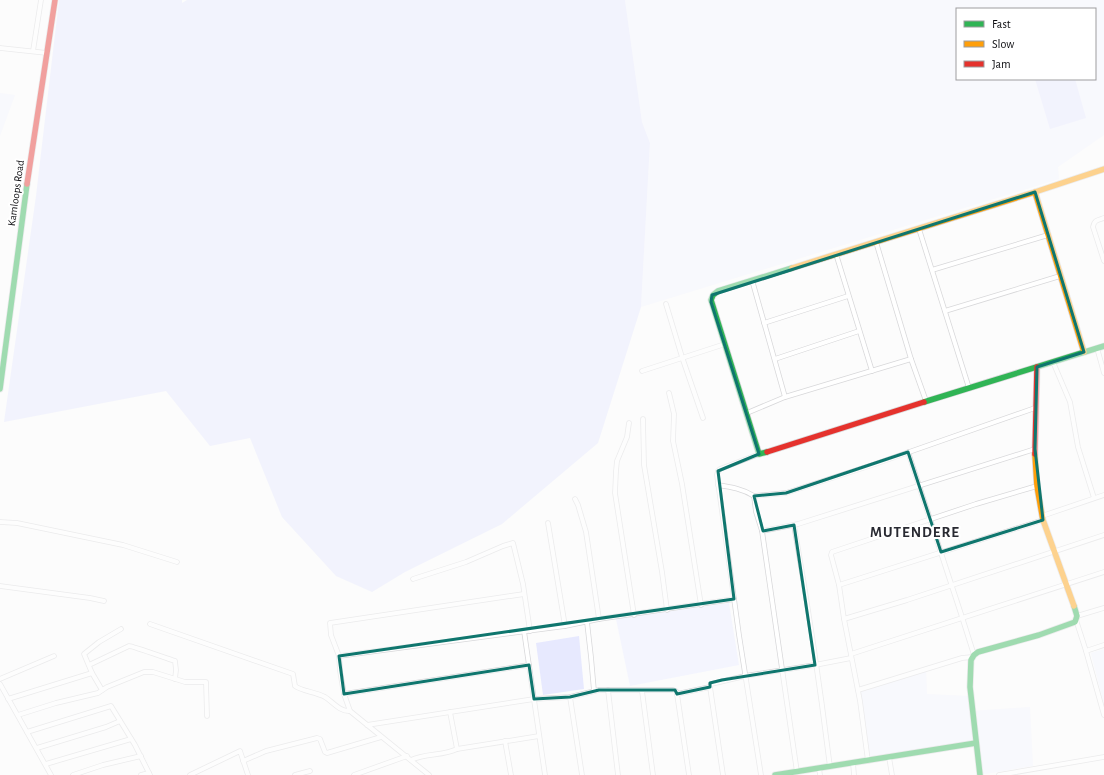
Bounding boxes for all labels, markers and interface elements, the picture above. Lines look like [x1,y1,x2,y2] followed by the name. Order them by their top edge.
[956,8,1096,80] legend
[992,18,1011,30] text: Fast
[992,38,1014,50] text: Slow
[992,58,1011,70] text: Jam
[6,159,26,227] street label: Kamloops Road
[870,525,960,540] district label: MUTENDERE

